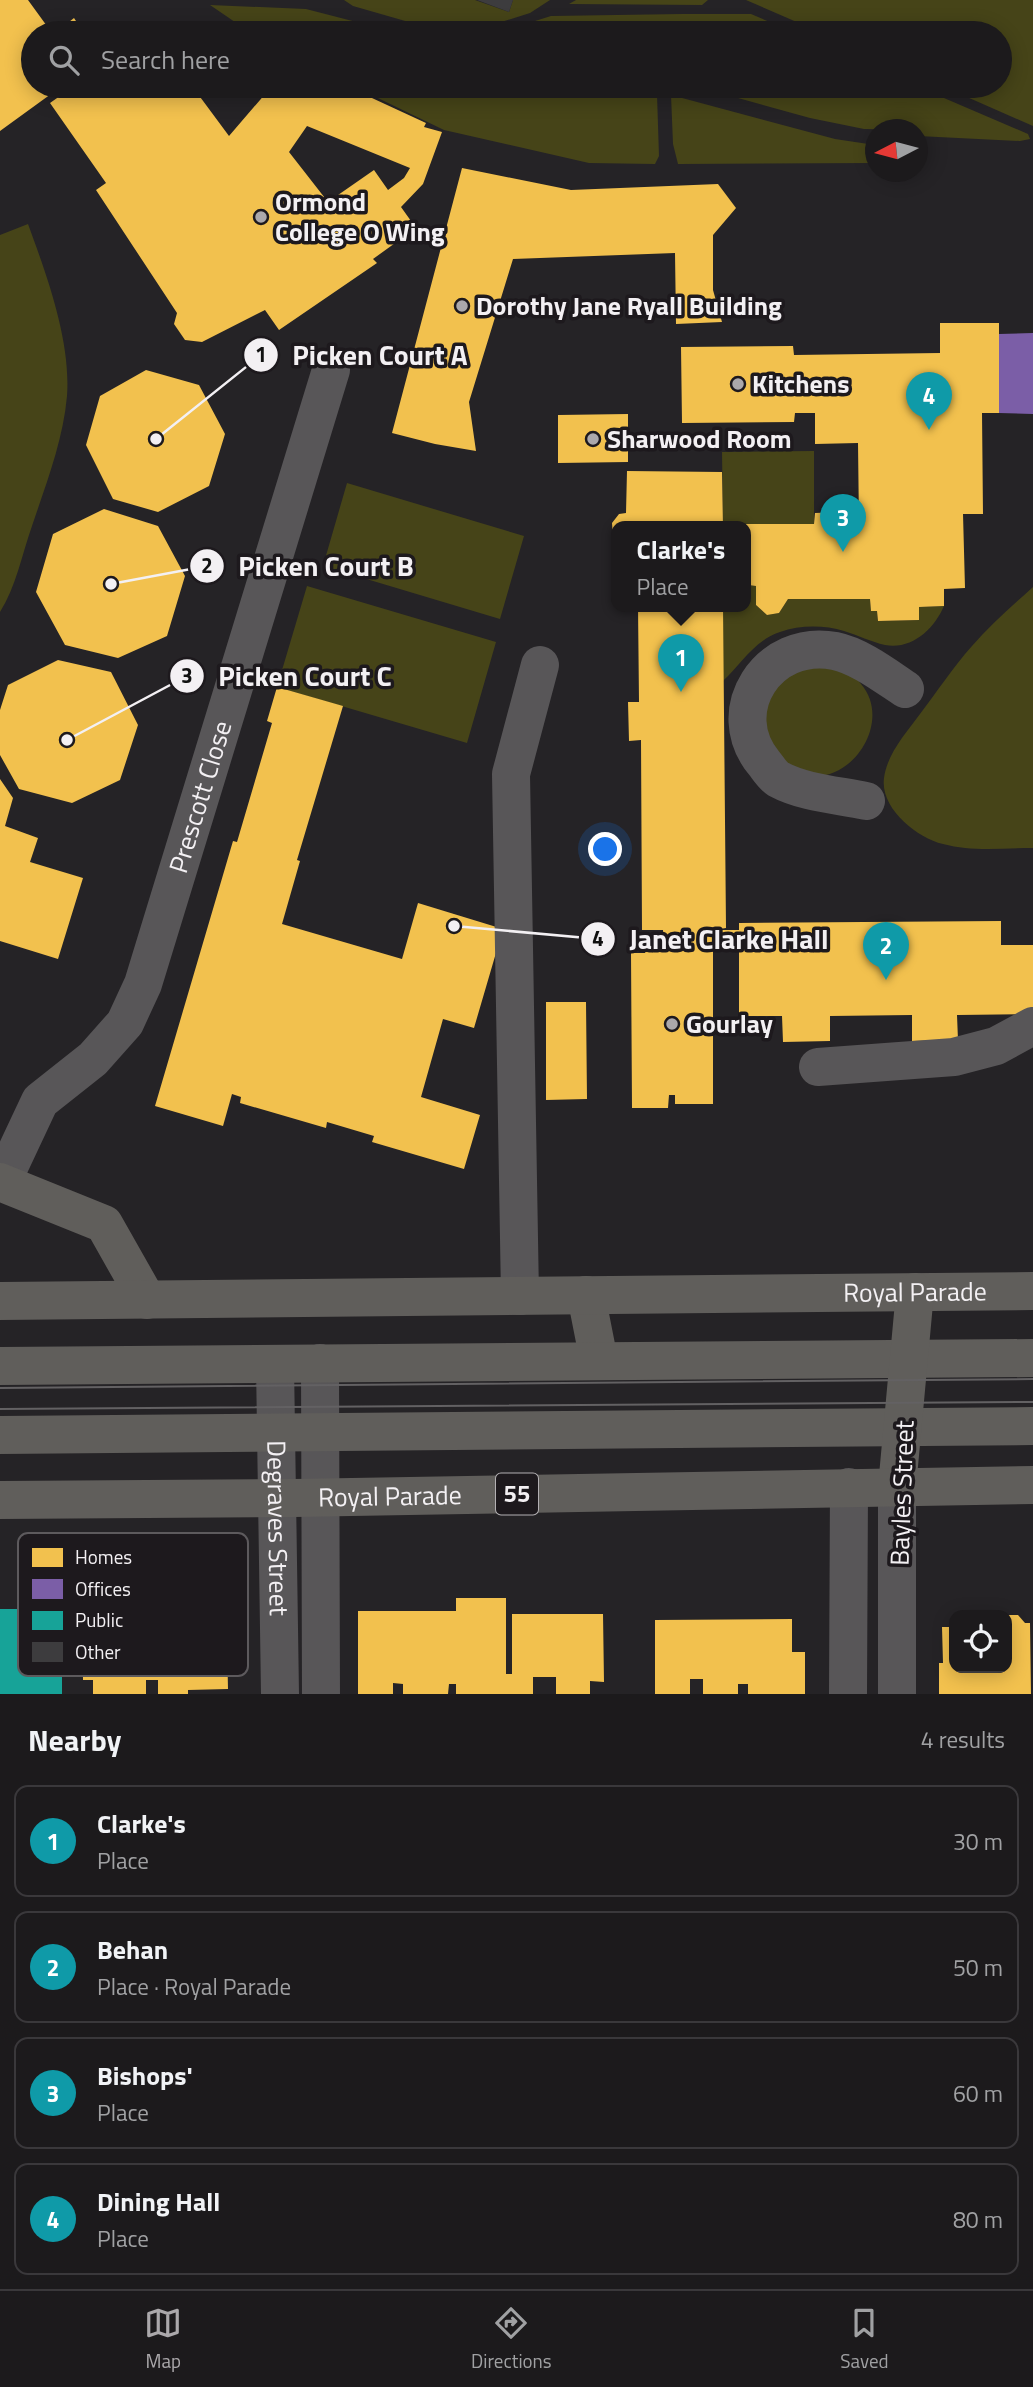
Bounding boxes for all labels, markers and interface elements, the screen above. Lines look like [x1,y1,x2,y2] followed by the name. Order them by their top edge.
[21,21,1012,98] search box
[101,40,230,79] text: Search here
[45,41,83,79] icon: search
[865,119,928,182] north arrow
[275,182,445,251] place label: Ormond College O Wing
[253,209,269,225] marker: Ormond College O Wing
[476,286,782,325] place label: Dorothy Jane Ryall Building
[454,298,470,314] marker: Dorothy Jane Ryall Building
[244,330,482,379] callout: Picken Court A
[292,333,468,376] text: Picken Court A
[255,338,267,370] text: 1
[752,364,849,403] place label: Kitchens
[906,372,952,430] pin: 4
[730,376,746,392] marker: Kitchens
[607,419,792,458] place label: Sharwood Room
[585,431,601,447] marker: Sharwood Room
[820,494,866,552] pin: 3
[611,521,751,612] popup
[637,530,725,569] text: Clarke's
[190,541,428,590] callout: Picken Court B
[238,544,414,587] text: Picken Court B
[201,549,213,581] text: 2
[637,569,689,604] text: Place
[658,634,704,692] pin: 1
[169,651,406,700] callout: Picken Court C
[218,654,392,697] text: Picken Court C
[181,659,193,691] text: 3
[158,716,242,878] street label: Prescott Close
[588,832,622,866] your location
[581,914,843,963] callout: Janet Clarke Hall
[629,917,829,960] text: Janet Clarke Hall
[592,922,604,954] text: 4
[863,922,909,980] pin: 2
[686,1004,773,1043] place label: Gourlay
[664,1016,680,1032] marker: Gourlay
[843,1271,987,1312] street label: Royal Parade
[879,1420,924,1566] street label: Bayles Street
[257,1440,299,1616] street label: Degraves Street
[496,1474,538,1514] road number: 55
[318,1475,462,1517] street label: Royal Parade
[18,1533,248,1676] legend
[75,1542,132,1571] text: Homes
[75,1574,131,1603] text: Offices
[75,1605,123,1634] text: Public
[949,1610,1012,1673] map controls
[949,1610,1012,1673] button: locate
[75,1637,121,1666] text: Other
[28,1717,121,1763] text: Nearby
[921,1722,1005,1757] text: 4 results
[97,1804,186,1843] text: Clarke's
[47,1824,59,1859] text: 1
[953,1824,1003,1859] text: 30 m
[97,1843,149,1878] text: Place
[97,1930,168,1969] text: Behan
[47,1950,59,1985] text: 2
[953,1950,1003,1985] text: 50 m
[97,1969,291,2004] text: Place · Royal Parade
[97,2056,193,2095] text: Bishops'
[47,2076,59,2111] text: 3
[953,2076,1003,2111] text: 60 m
[97,2095,149,2130] text: Place
[97,2182,220,2221] text: Dining Hall
[47,2202,59,2237] text: 4
[953,2202,1003,2237] text: 80 m
[97,2221,149,2256] text: Place
[144,2304,182,2375] tab: Map
[471,2304,552,2375] tab: Directions
[840,2304,889,2375] tab: Saved

